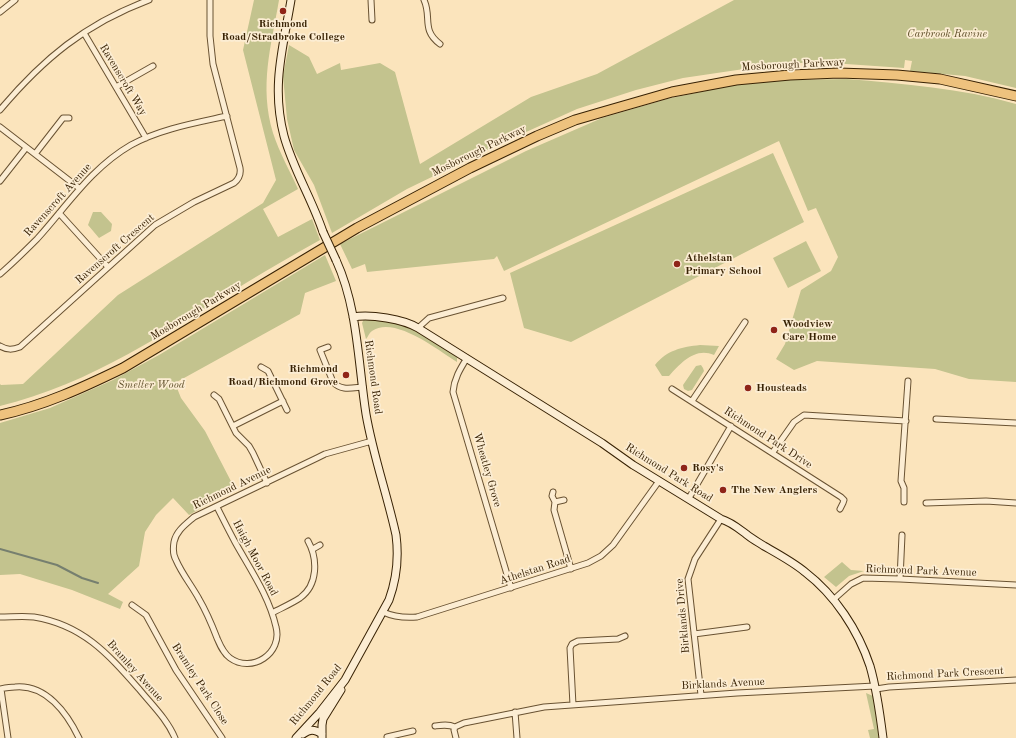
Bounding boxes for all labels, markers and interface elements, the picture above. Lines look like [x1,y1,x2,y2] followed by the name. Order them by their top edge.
[278,6,288,16] marker: Richmond Road/Stradbroke College
[221,17,345,43] place label: Richmond Road/Stradbroke College
[907,27,987,41] park label: Carbrook Ravine
[96,42,150,118] street label: Ravenscroft Way
[741,56,845,74] street label: Mosborough Parkway
[430,122,528,180] street label: Mosborough Parkway
[22,161,94,239] street label: Ravenscroft Avenue
[73,211,157,287] street label: Ravenscroft Crescent
[685,251,761,277] place label: Athelstan Primary School
[672,259,682,269] marker: Athelstan Primary School
[148,279,244,343] street label: Mosborough Parkway
[782,317,836,343] place label: Woodview Care Home
[769,325,779,335] marker: Woodview Care Home
[361,339,385,415] street label: Richmond Road
[228,362,338,388] place label: Richmond Road/Richmond Grove
[341,370,351,380] marker: Richmond Road/Richmond Grove
[117,378,185,392] park label: Smelter Wood
[756,381,807,395] place label: Housteads
[743,383,753,393] marker: Housteads
[721,404,815,472] street label: Richmond Park Drive
[470,431,504,509] street label: Wheatley Grove
[623,441,715,505] street label: Richmond Park Road
[692,461,723,475] place label: Rosy's
[191,463,273,513] street label: Richmond Avenue
[679,463,689,473] marker: Rosy's
[731,483,817,497] place label: The New Anglers
[718,485,728,495] marker: The New Anglers
[229,518,281,598] street label: Haigh Moor Road
[498,552,572,588] street label: Athelstan Road
[865,562,977,580] street label: Richmond Park Avenue
[673,578,693,654] street label: Birklands Drive
[104,638,166,704] street label: Bramley Avenue
[169,641,231,727] street label: Bramley Park Close
[287,662,345,728] street label: Richmond Road
[886,664,1004,684] street label: Richmond Park Crescent
[681,675,765,693] street label: Birklands Avenue

